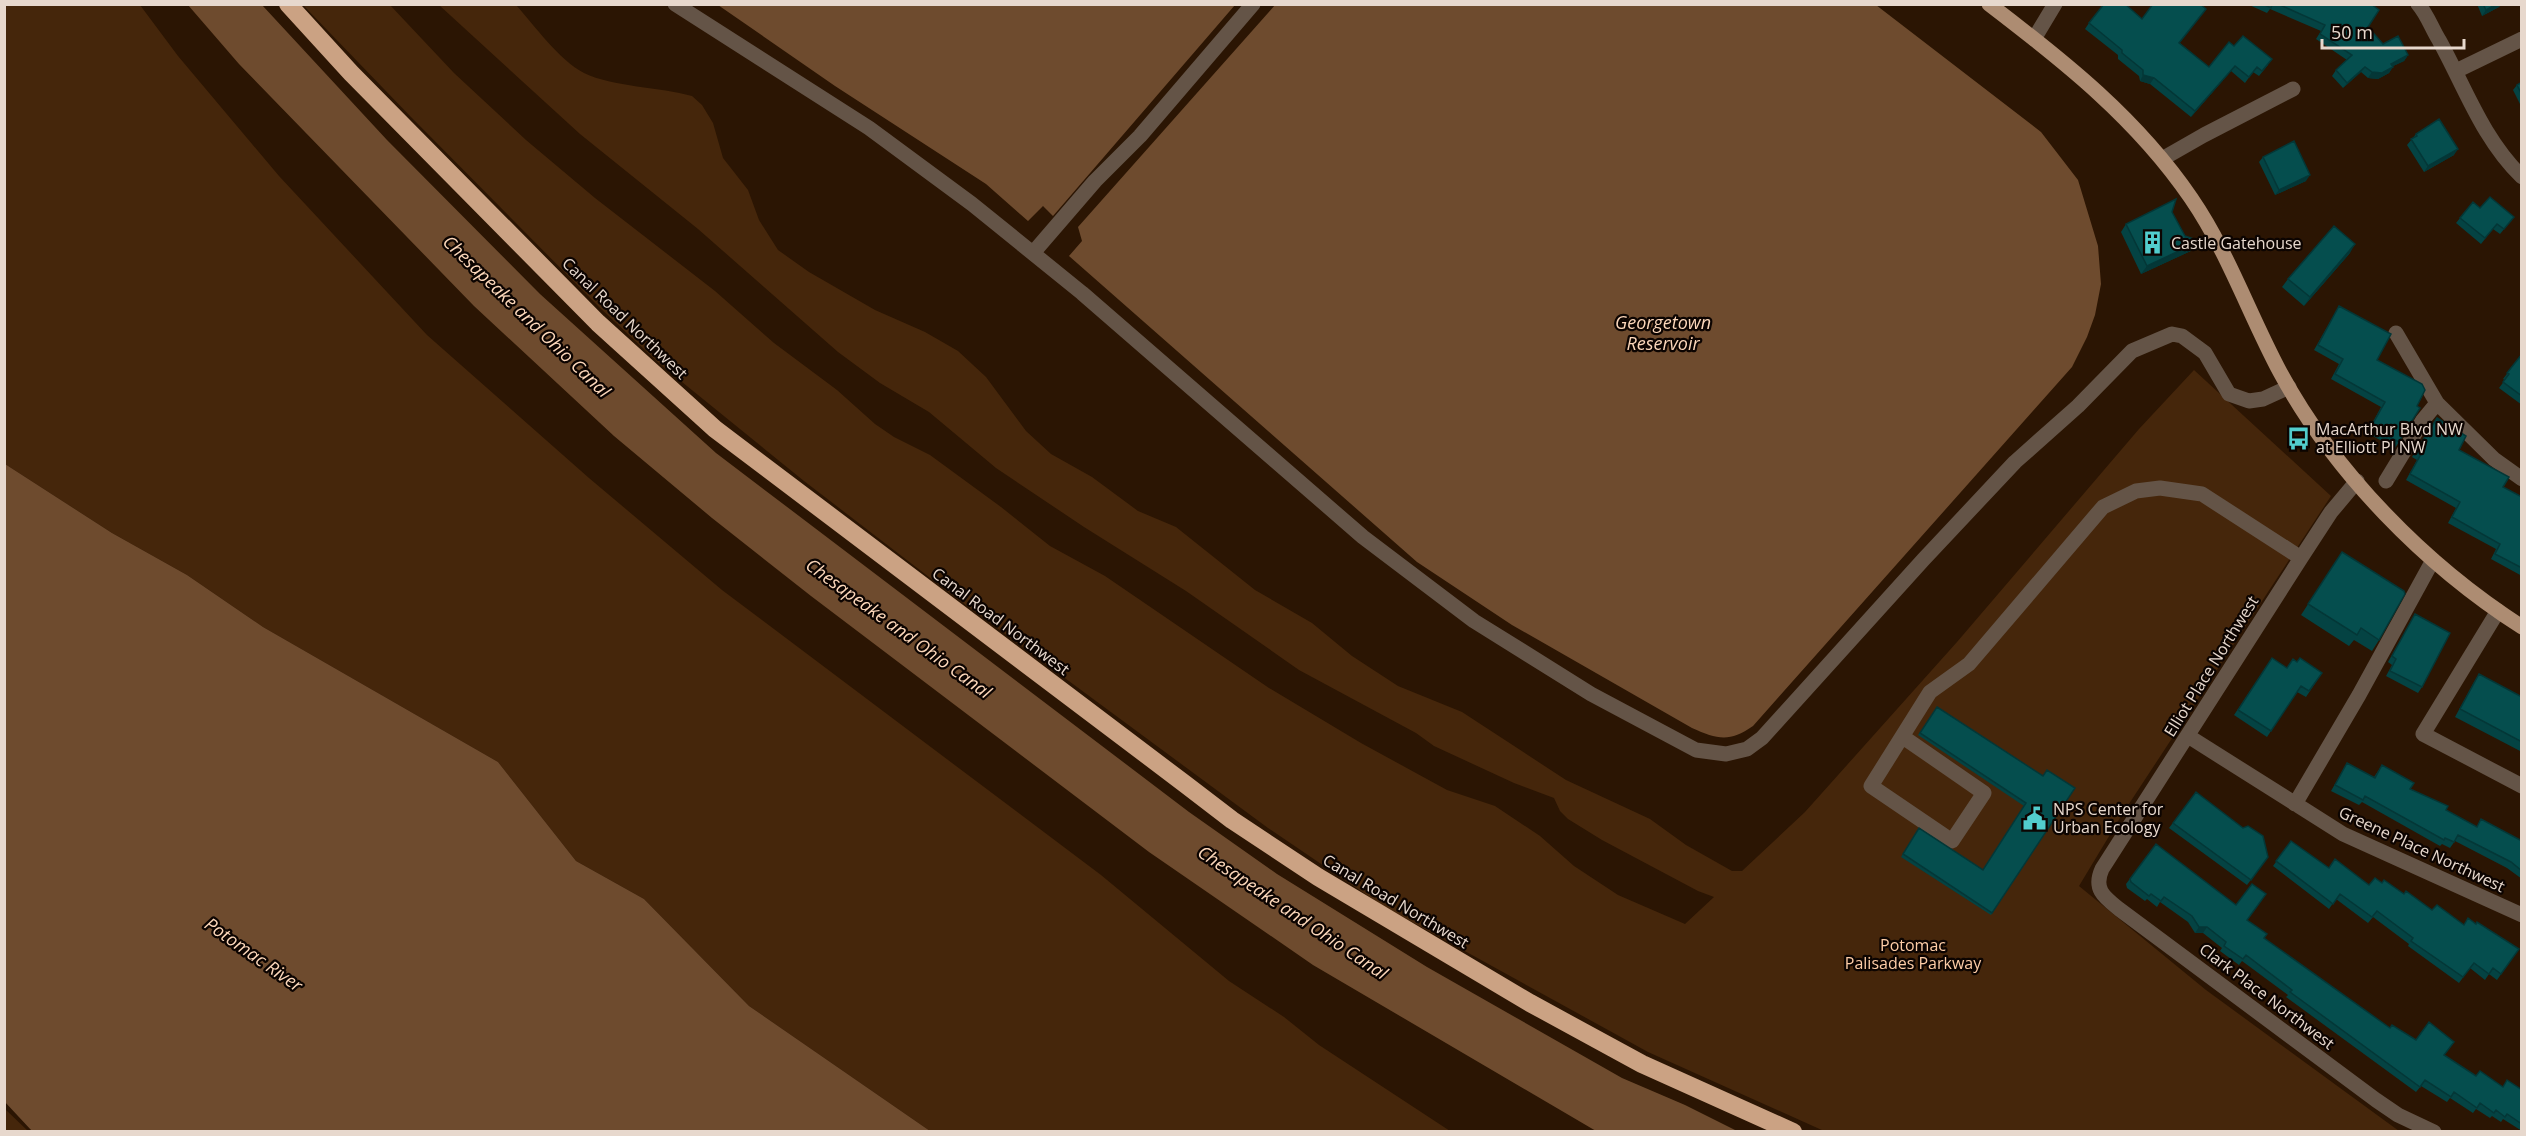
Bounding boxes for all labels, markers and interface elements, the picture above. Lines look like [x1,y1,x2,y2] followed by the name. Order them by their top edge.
[2322,12,2464,50] scale bar
[2331,20,2373,44] text: 50 m
[438,230,616,403] water label: Chesapeake and Ohio Canal
[2140,230,2166,256] building icon: Castle Gatehouse
[2171,232,2302,254] place label: Castle Gatehouse
[557,252,693,384] street label: Canal Road Northwest
[1615,310,1711,355] water label: Georgetown Reservoir
[2316,418,2463,458] place label: MacArthur Blvd NW at Elliott Pl NW
[2285,425,2311,451] bus stop icon: MacArthur Blvd NW at Elliott Pl NW
[801,552,997,704] water label: Chesapeake and Ohio Canal
[928,562,1074,680] street label: Canal Road Northwest
[2159,591,2263,741] street label: Elliot Place Northwest
[2053,798,2164,838] place label: NPS Center for Urban Ecology
[2335,801,2509,897] street label: Greene Place Northwest
[2022,805,2048,831] public building icon: NPS Center for Urban Ecology
[1193,839,1393,985] water label: Chesapeake and Ohio Canal
[1319,849,1473,953] street label: Canal Road Northwest
[200,911,308,997] water label: Potomac River
[1845,934,1982,974] park label: Potomac Palisades Parkway
[2195,938,2339,1054] street label: Clark Place Northwest

